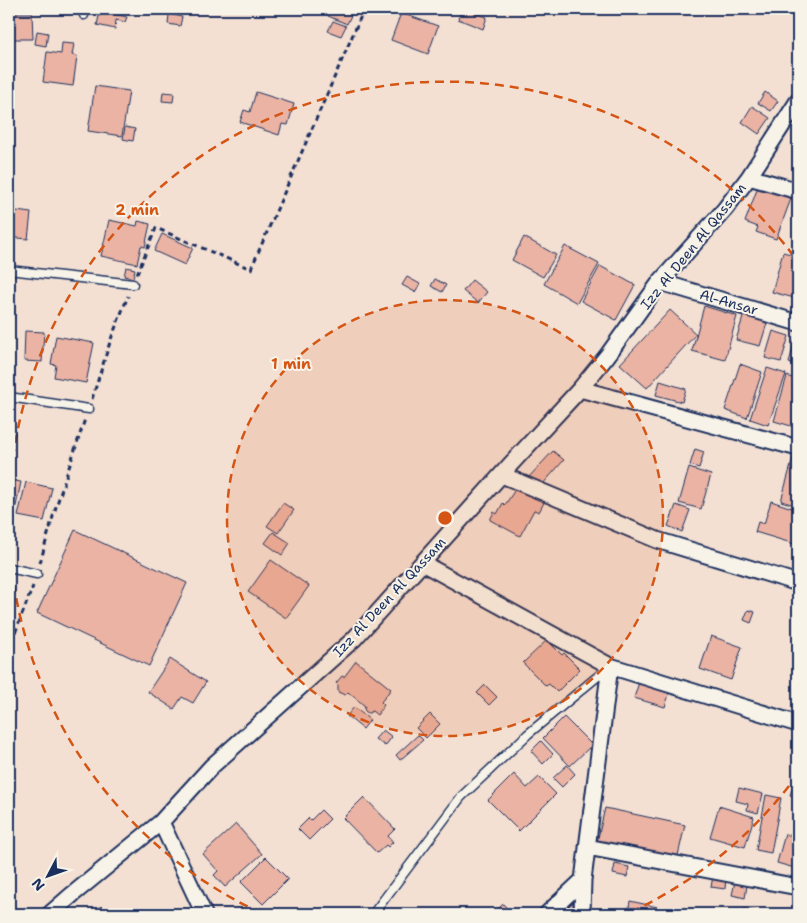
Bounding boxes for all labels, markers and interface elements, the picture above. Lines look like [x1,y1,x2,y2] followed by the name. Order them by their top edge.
[636,179,750,313] street label: Izz Al Deen Al Qassam
[115,200,159,220] text: 2 min
[698,285,761,319] street label: Al-Ansar
[271,354,311,374] text: 1 min
[436,509,454,527] centre of rings
[329,533,449,661] street label: Izz Al Deen Al Qassam
[22,850,72,900] north arrow
[28,874,49,895] text: N

